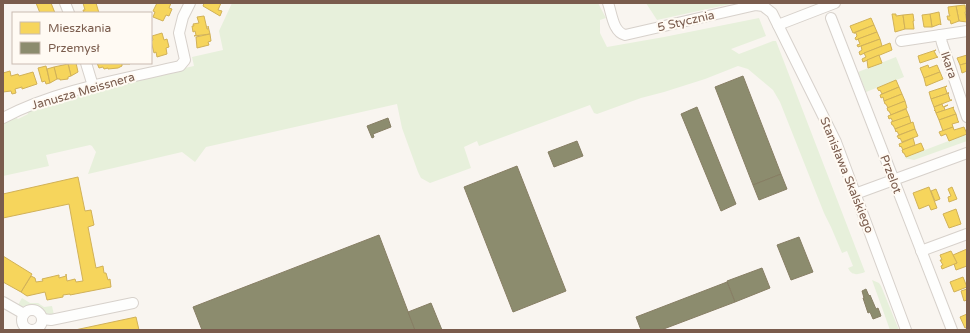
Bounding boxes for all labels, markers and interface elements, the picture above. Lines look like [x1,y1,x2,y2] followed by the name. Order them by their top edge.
[656,8,716,34] street label: 5 Stycznia
[12,12,152,64] legend
[48,21,111,35] text: Mieszkania
[48,41,100,55] text: Przemysł
[938,50,960,80] street label: Ikara
[30,70,136,112] street label: Janusza Meissnera
[817,115,877,235] street label: Stanisława Skalskiego
[877,153,905,196] street label: Przelot

